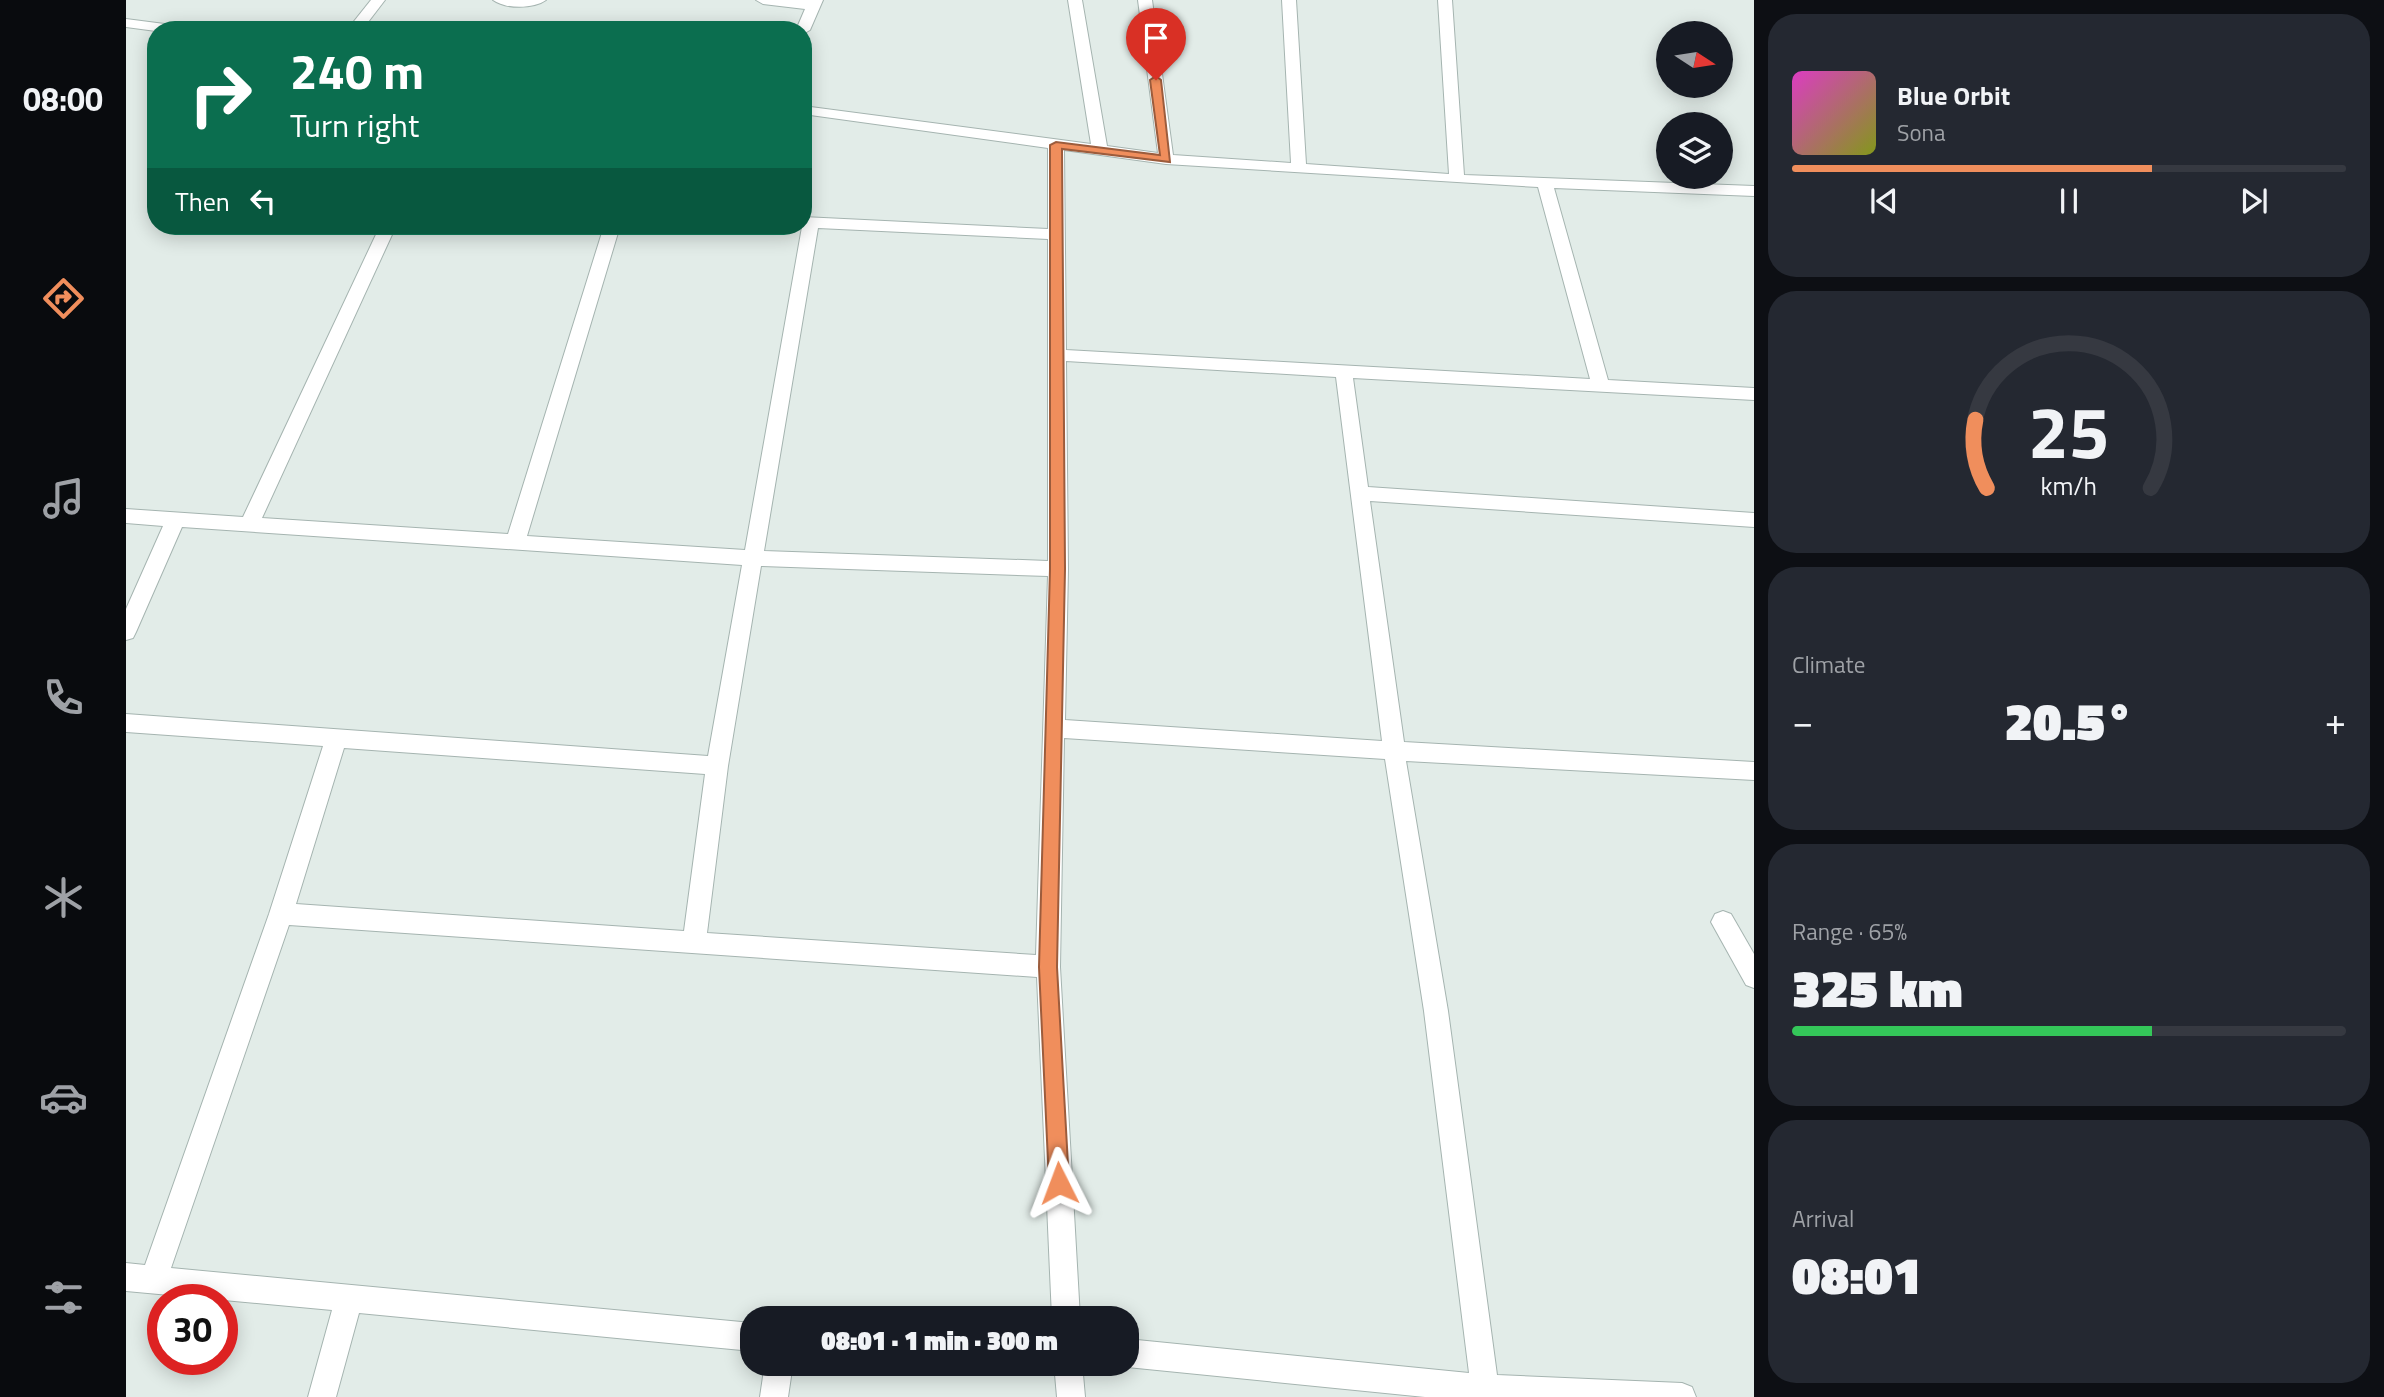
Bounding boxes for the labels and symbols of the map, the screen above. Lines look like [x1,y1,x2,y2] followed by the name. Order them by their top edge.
[1126,8,1186,80] pin
[1656,21,1732,98] north arrow
[1022,1146,1096,1220] position arrow
[147,1284,238,1375] speed limit sign: 30

